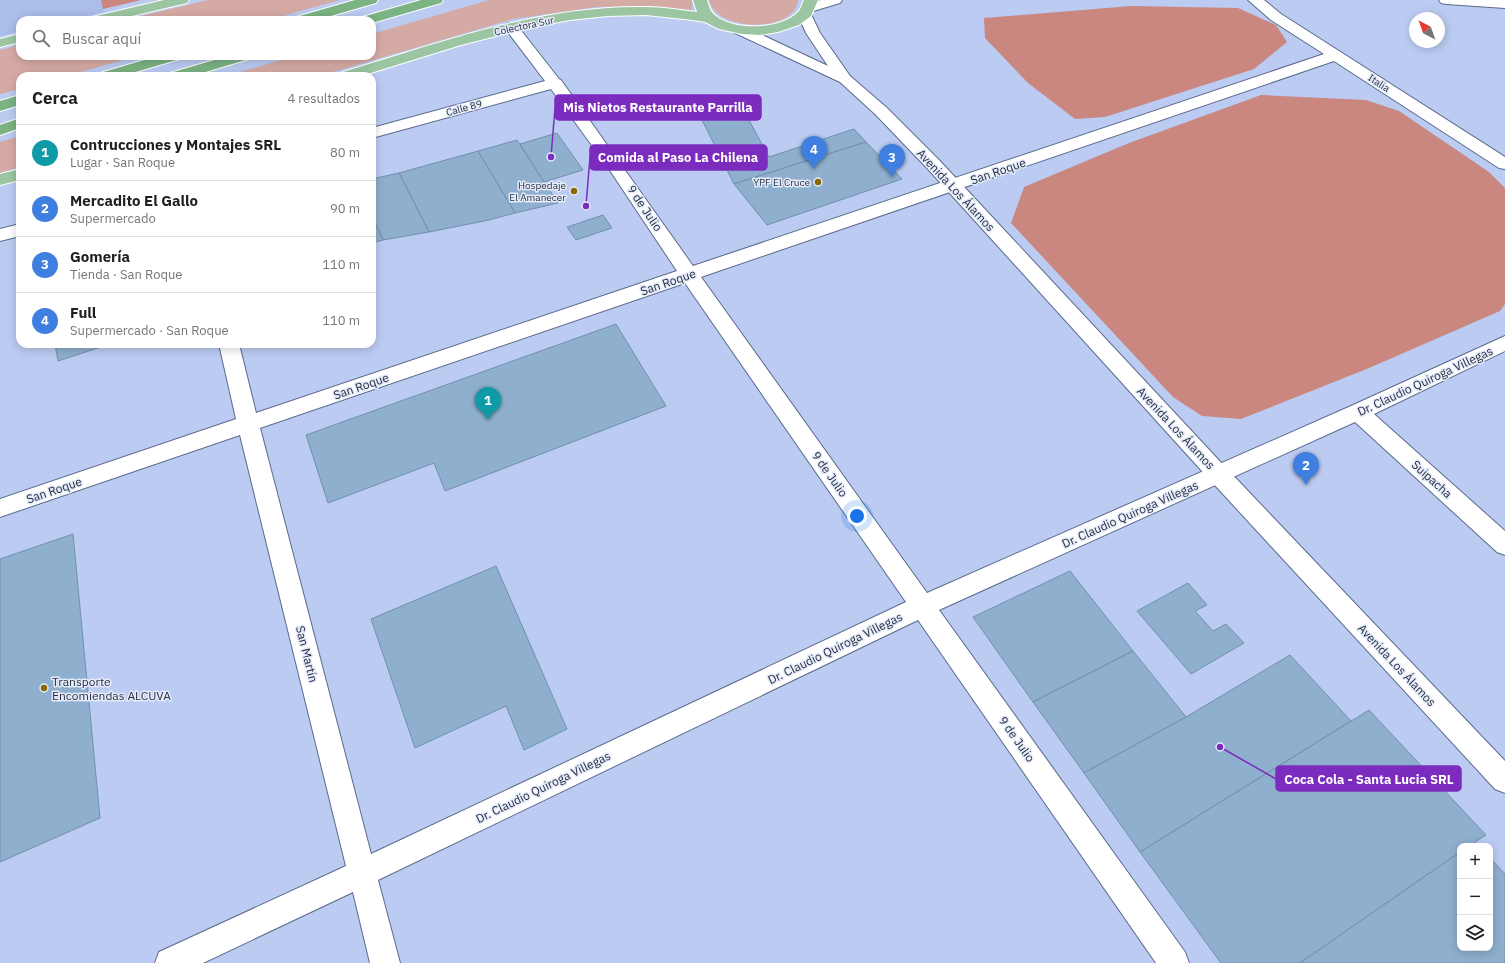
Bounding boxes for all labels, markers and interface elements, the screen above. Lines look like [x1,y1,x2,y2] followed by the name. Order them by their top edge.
[1409,12,1445,48] north arrow
[493,13,555,39] street label: Colectora Sur
[16,16,376,60] search box
[30,27,52,49] icon: search
[62,29,141,48] text: Buscar aquí
[1366,71,1393,95] street label: Italia
[32,87,78,109] text: Cerca
[287,90,360,107] text: 4 resultados
[555,95,761,120] callout: Mis Nietos Restaurante Parrilla
[445,97,483,119] street label: Calle 89
[563,99,753,116] text: Mis Nietos Restaurante Parrilla
[70,135,281,154] text: Contrucciones y Montajes SRL
[801,136,827,169] pin: 4
[41,144,49,161] text: 1
[330,144,360,161] text: 80 m
[879,144,905,177] pin: 3
[590,145,767,170] callout: Comida al Paso La Chilena
[914,146,998,235] street label: Avenida Los Álamos
[598,149,758,166] text: Comida al Paso La Chilena
[70,154,175,171] text: Lugar · San Roque
[968,154,1028,187] street label: San Roque
[753,176,811,189] place label: YPF El Cruce
[813,177,823,187] marker: YPF El Cruce
[509,179,567,204] place label: Hospedaje El Amanecer
[624,182,666,234] street label: 9 de Julio
[569,186,579,196] marker: Hospedaje El Amanecer
[70,191,198,210] text: Mercadito El Gallo
[41,200,49,217] text: 2
[330,200,360,217] text: 90 m
[70,210,156,227] text: Supermercado
[70,247,130,266] text: Gomería
[41,256,49,273] text: 3
[322,256,360,273] text: 110 m
[638,265,698,298] street label: San Roque
[70,266,182,283] text: Tienda · San Roque
[70,303,96,322] text: Full
[41,312,49,329] text: 4
[322,312,360,329] text: 110 m
[70,322,229,339] text: Supermercado · San Roque
[1355,343,1495,419] street label: Dr. Claudio Quiroga Villegas
[331,369,391,402] street label: San Roque
[1134,384,1218,473] street label: Avenida Los Álamos
[475,387,501,420] pin: 1
[809,448,851,500] street label: 9 de Julio
[1293,452,1319,485] pin: 2
[1409,457,1456,502] street label: Suipacha
[24,473,84,506] street label: San Roque
[1059,477,1201,551] street label: Dr. Claudio Quiroga Villegas
[847,506,867,526] your location
[765,609,905,687] street label: Dr. Claudio Quiroga Villegas
[1355,621,1439,710] street label: Avenida Los Álamos
[293,624,321,684] street label: San Martín
[52,674,171,703] place label: Transporte Encomiendas ALCUVA
[39,683,49,693] marker: Transporte Encomiendas ALCUVA
[996,713,1038,765] street label: 9 de Julio
[473,748,613,826] street label: Dr. Claudio Quiroga Villegas
[1276,766,1461,791] callout: Coca Cola - Santa Lucia SRL
[1284,771,1454,788] text: Coca Cola - Santa Lucia SRL
[1457,843,1493,951] map controls
[1457,843,1493,879] button: +
[1457,879,1493,915] button: −
[1457,915,1493,951] button: layers

